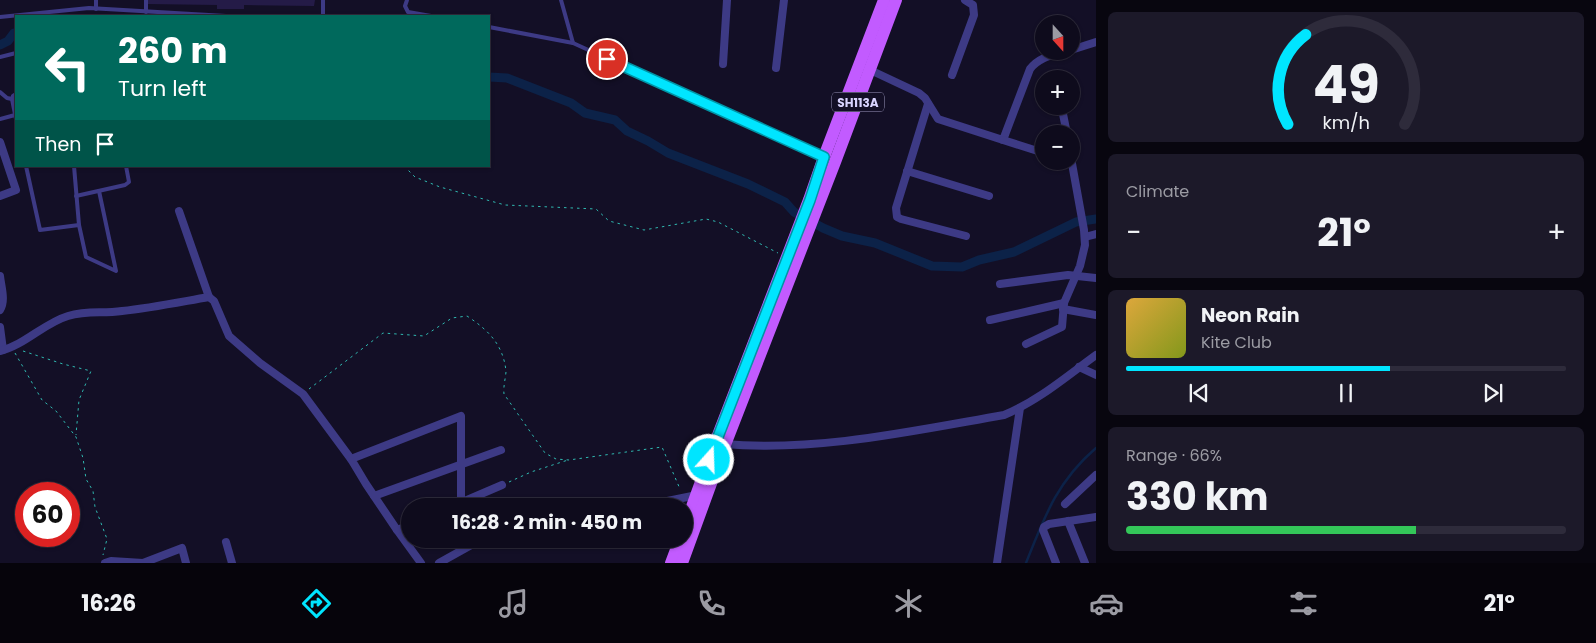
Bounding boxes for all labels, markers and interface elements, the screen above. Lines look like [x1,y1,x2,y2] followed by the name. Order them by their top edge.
[1035,15,1080,60] north arrow
[1035,15,1080,170] map controls
[118,26,228,75] text: 260 m
[35,35,100,100] icon: left
[586,38,628,80] pin
[593,45,621,73] icon: arrive
[1312,48,1380,121] text: 49
[1035,70,1080,115] button: +
[118,73,206,104] text: Turn left
[832,92,884,111] road number: SH113A
[1322,110,1370,135] text: km/h
[1035,125,1080,170] button: −
[91,130,119,158] icon: arrive
[35,131,81,158] text: Then
[1126,180,1189,203] text: Climate
[1317,206,1371,259] text: 21°
[1126,213,1141,252] text: −
[1547,213,1566,252] text: +
[1201,302,1300,329] text: Neon Rain
[1201,331,1272,354] text: Kite Club
[1185,379,1213,407] icon: previous
[1332,379,1360,407] icon: pause
[1479,379,1507,407] icon: next
[682,433,734,485] position arrow
[1126,444,1222,467] text: Range · 66%
[1126,470,1269,523] text: 330 km
[15,482,80,547] speed limit sign: 60
[452,509,642,536] text: 16:28 · 2 min · 450 m
[299,586,334,621] icon: directions
[496,586,531,621] icon: music
[694,586,729,621] icon: phone
[891,586,926,621] icon: climate
[1089,586,1124,621] icon: car
[1286,586,1321,621] icon: filters
[81,588,136,619] text: 16:26
[1484,588,1515,619] text: 21°

